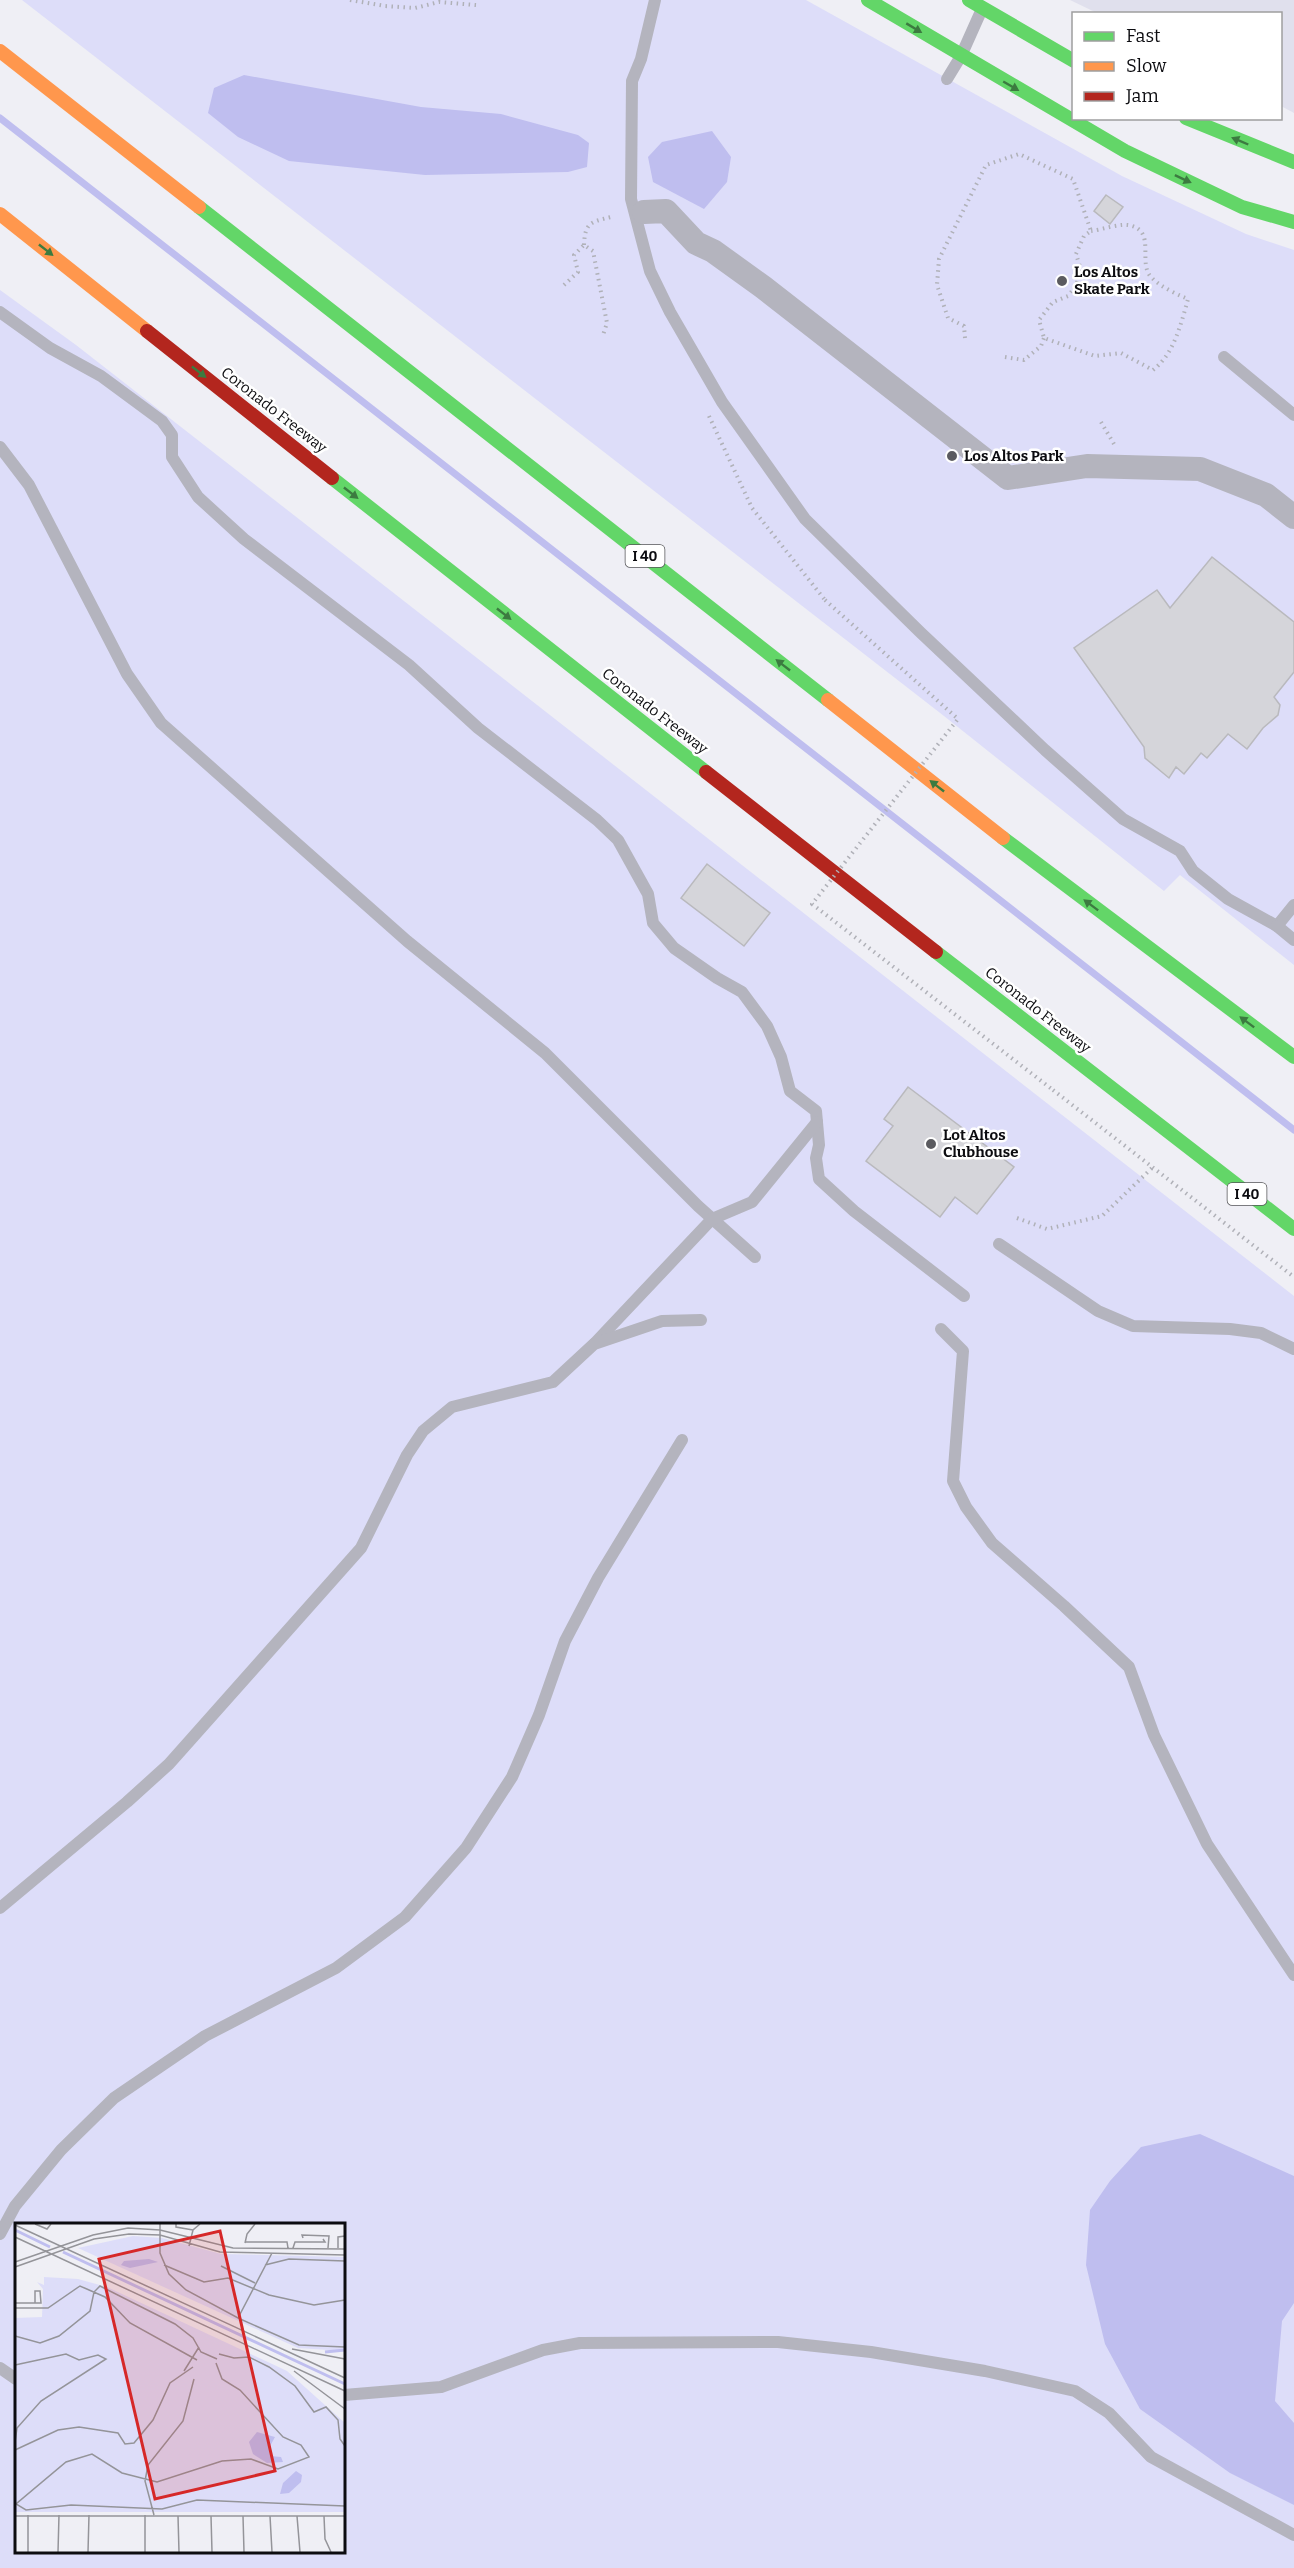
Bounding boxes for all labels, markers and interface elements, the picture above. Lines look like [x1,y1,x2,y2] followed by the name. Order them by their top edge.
[1072,12,1282,120] legend
[906,23,923,33] one-way arrow
[1126,25,1161,47] text: Fast
[1126,55,1167,77] text: Slow
[1003,81,1020,91] one-way arrow
[1125,85,1159,107] text: Jam
[1231,136,1249,145] one-way arrow
[1174,174,1191,183] one-way arrow
[38,244,54,257] one-way arrow
[1074,263,1150,298] place label: Los Altos Skate Park
[1055,274,1069,288] marker: Los Altos Skate Park
[218,363,330,457] street label: Coronado Freeway
[191,365,206,377] one-way arrow
[964,447,1064,465] place label: Los Altos Park
[945,449,959,463] marker: Los Altos Park
[344,486,359,498] one-way arrow
[626,545,664,567] road number: I 40
[497,607,512,619] one-way arrow
[776,660,791,672] one-way arrow
[599,664,711,758] street label: Coronado Freeway
[929,780,944,792] one-way arrow
[1083,900,1098,912] one-way arrow
[982,963,1094,1057] street label: Coronado Freeway
[1240,1016,1256,1028] one-way arrow
[943,1126,1018,1161] place label: Lot Altos Clubhouse
[924,1137,938,1151] marker: Lot Altos Clubhouse
[1228,1183,1266,1205] road number: I 40
[15,2223,345,2553] inset map

